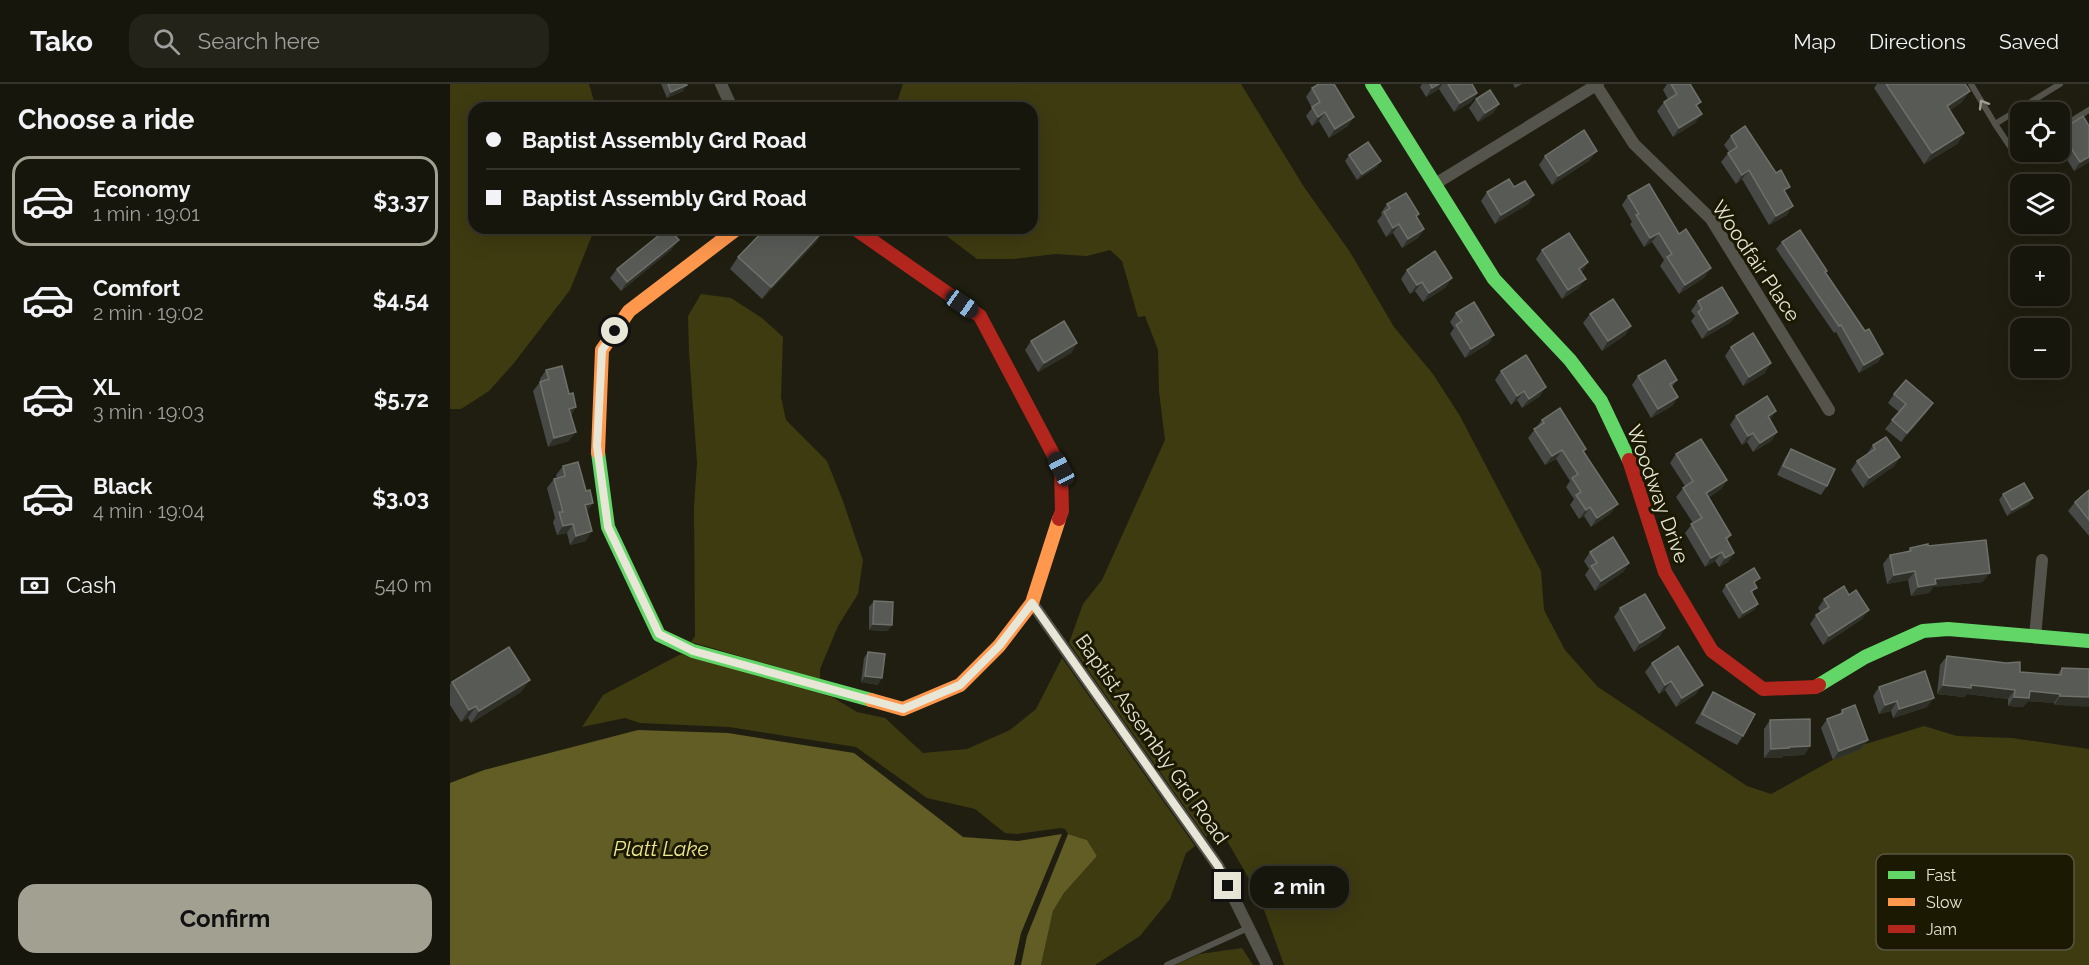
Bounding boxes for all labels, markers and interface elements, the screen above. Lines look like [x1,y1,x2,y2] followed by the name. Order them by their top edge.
[129,14,549,68] search box
[30,25,93,58] text: Tako
[150,25,183,58] icon: search
[198,28,320,54] text: Search here
[1793,29,1836,54] text: Map
[1869,29,1966,54] text: Directions
[1999,29,2059,54] text: Saved
[1979,100,1991,110] one-way arrow
[2010,102,2070,378] map controls
[2010,102,2070,162] button: locate
[18,104,194,135] text: Choose a ride
[522,127,807,153] text: Baptist Assembly Grd Road
[21,174,75,228] icon: car
[2010,174,2070,234] button: layers
[93,176,191,202] text: Economy
[522,185,807,211] text: Baptist Assembly Grd Road
[373,188,429,214] text: $3.37
[1707,196,1805,326] street label: Woodfair Place
[93,202,200,226] text: 1 min · 19:01
[2010,246,2070,306] button: +
[21,273,75,327] icon: car
[93,275,180,301] text: Comfort
[942,286,982,322] car
[373,287,429,313] text: $4.54
[93,301,204,325] text: 2 min · 19:02
[601,317,628,344] route start
[2010,318,2070,378] button: −
[21,372,75,426] icon: car
[93,374,120,400] text: XL
[374,386,429,412] text: $5.72
[93,400,204,424] text: 3 min · 19:03
[1622,422,1694,567] street label: Woodway Drive
[1045,449,1077,489] car
[21,471,75,525] icon: car
[93,473,152,499] text: Black
[372,485,429,511] text: $3.03
[93,499,205,523] text: 4 min · 19:04
[18,569,51,602] icon: cash
[66,572,117,598] text: Cash
[374,573,432,597] text: 540 m
[1070,629,1234,849] street label: Baptist Assembly Grd Road
[613,836,709,861] water label: Platt Lake
[1876,854,2074,950] legend
[1249,865,1348,907] callout: 2 min
[1926,866,1957,885] text: Fast
[1214,872,1241,899] route end
[1274,875,1325,899] text: 2 min
[18,884,432,953] button: Confirm
[1926,893,1962,912] text: Slow
[1926,920,1957,939] text: Jam

